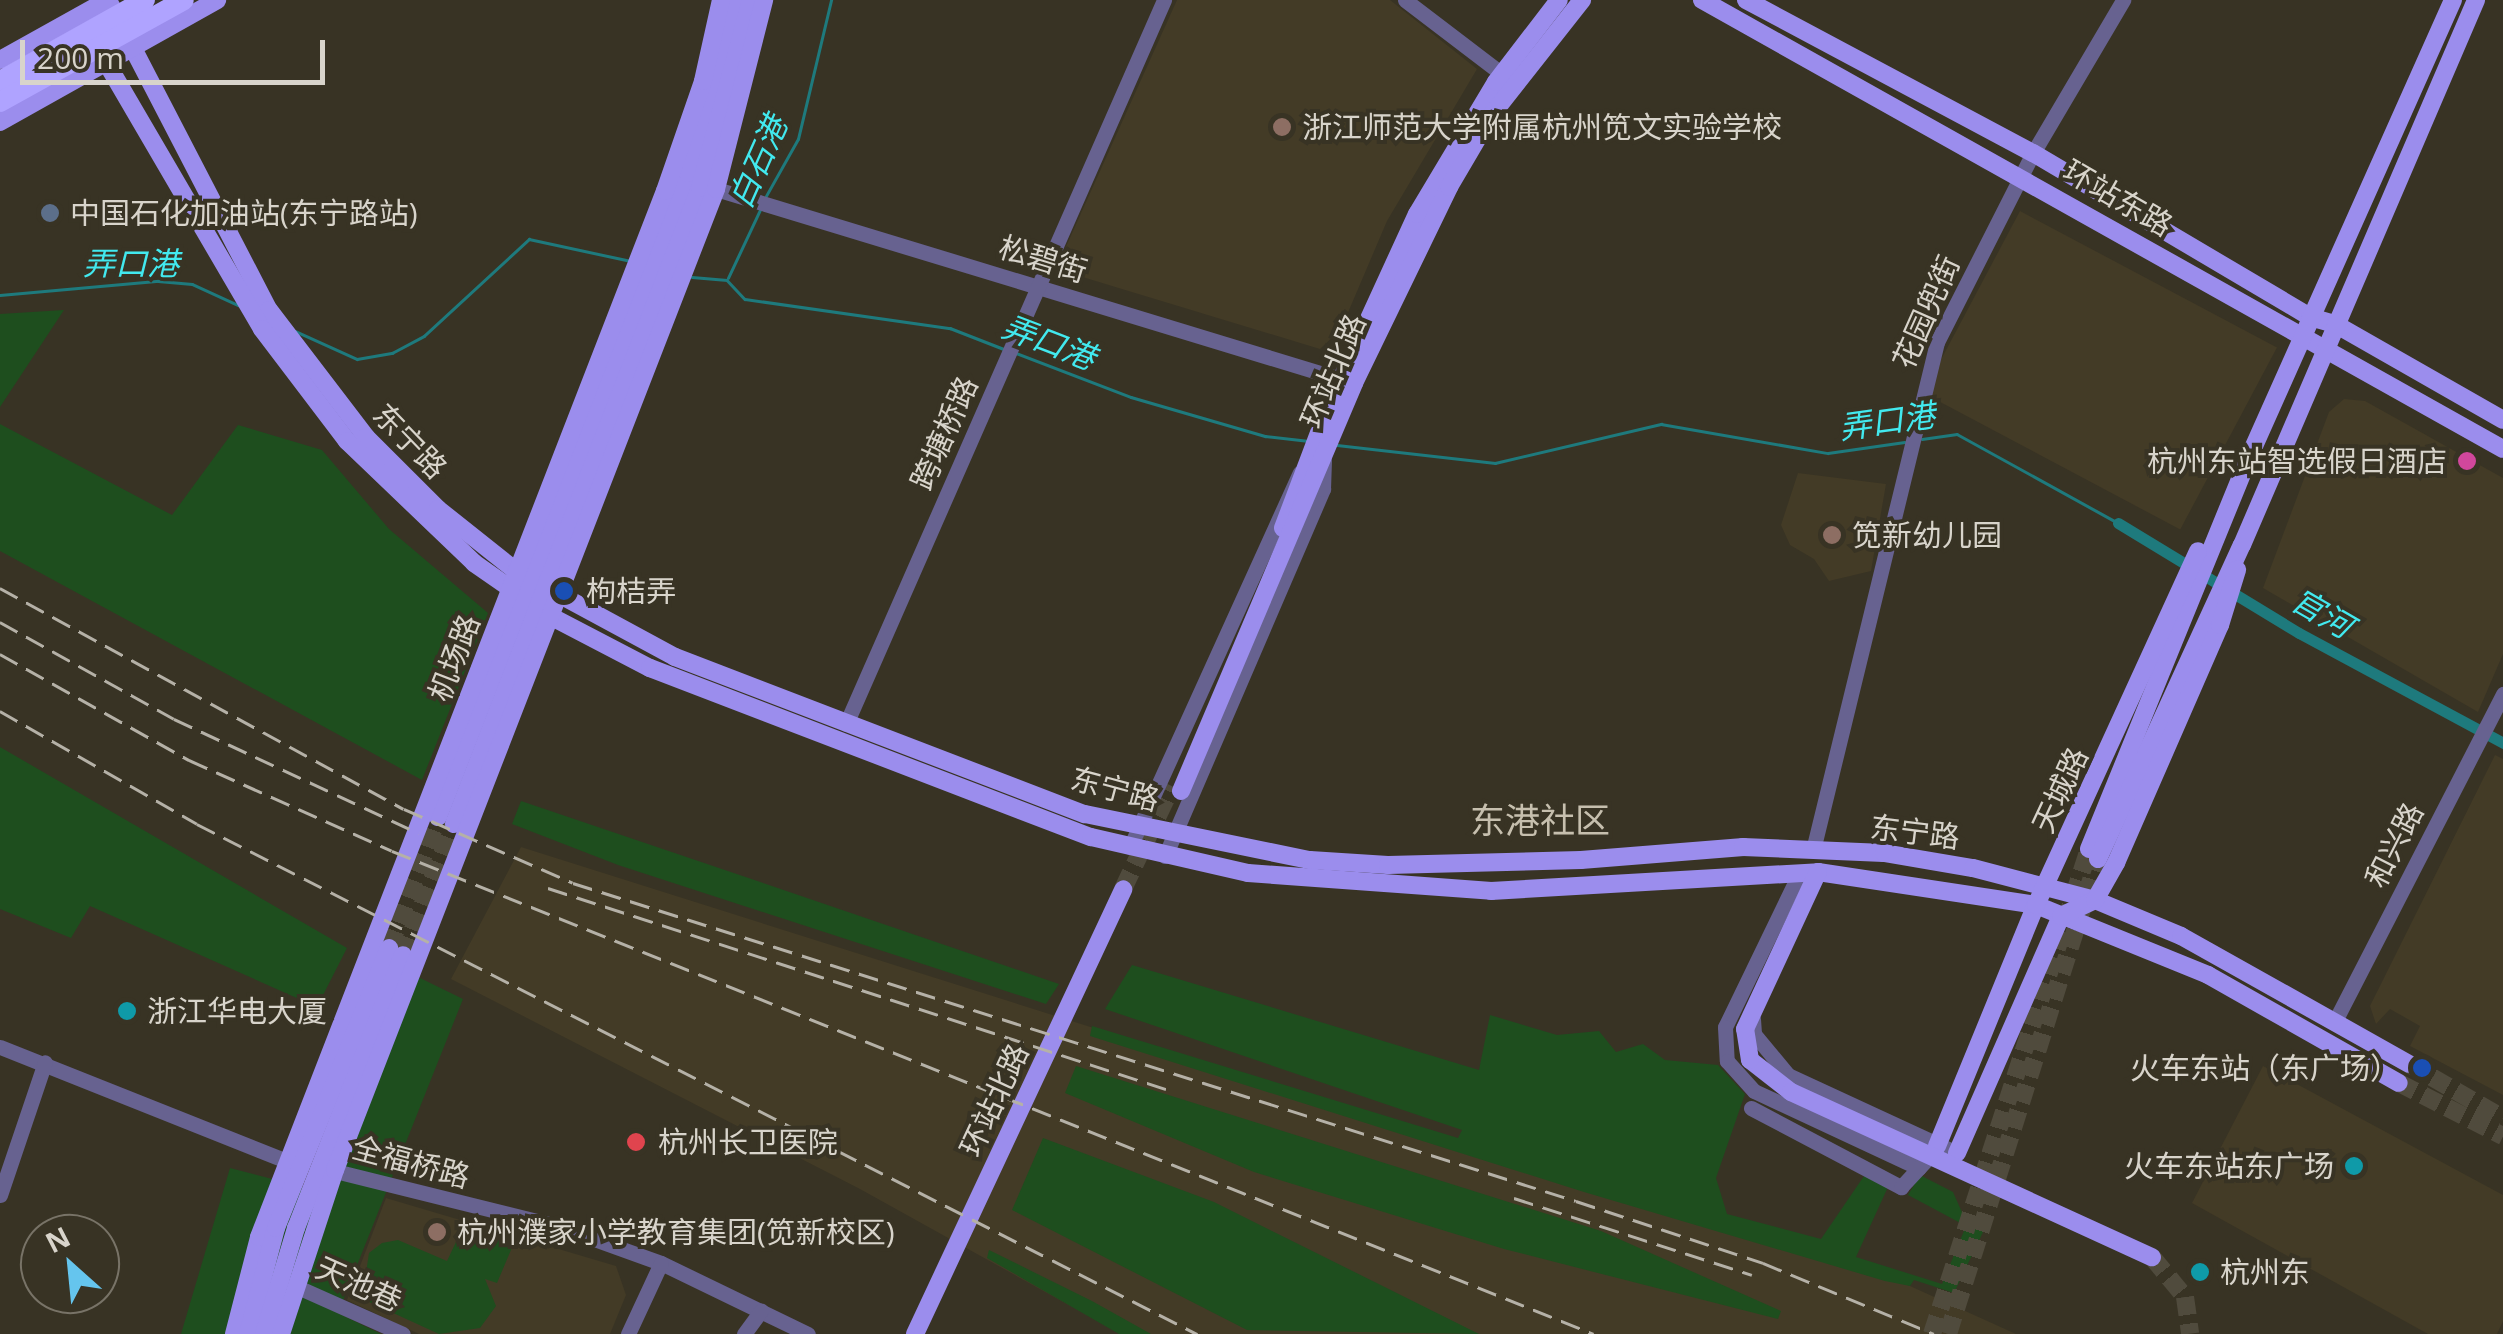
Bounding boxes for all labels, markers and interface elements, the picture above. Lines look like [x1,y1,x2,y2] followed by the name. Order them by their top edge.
[25,20,330,82] scale bar
[37,37,124,78] text: 200 m
[1302,109,1782,145] place label: 浙江师范大学附属杭州笕文实验学校
[721,110,795,214] water label: 白石港
[1271,116,1293,138] marker: 浙江师范大学附属杭州笕文实验学校
[2057,152,2179,244] street label: 环站东路
[70,195,418,231] place label: 中国石化加油站(东宁路站)
[39,202,61,224] marker: 中国石化加油站(东宁路站)
[995,229,1091,289] street label: 松碧街
[83,244,179,282] water label: 弄口港
[1885,250,1967,374] street label: 花园兜街
[997,307,1101,377] water label: 弄口港
[1293,309,1373,433] street label: 环站北路
[903,371,985,495] street label: 跨塘桥路
[1837,395,1937,447] water label: 弄口港
[366,396,454,486] street label: 东宁路
[2147,443,2447,479] place label: 杭州东站智选假日酒店
[2456,450,2478,472] marker: 杭州东站智选假日酒店
[1852,517,2002,553] place label: 笕新幼儿园
[1821,524,1843,546] marker: 笕新幼儿园
[586,573,676,609] place label: 枸桔弄
[551,578,577,604] marker: 枸桔弄
[2285,580,2359,646] water label: 官河
[421,610,487,706] street label: 机场路
[2025,742,2095,838] street label: 天城路
[1067,760,1163,818] street label: 东宁路
[2358,797,2430,893] street label: 和兴路
[1470,799,1610,841] district label: 东港社区
[1868,809,1962,855] street label: 东宁路
[147,993,327,1029] place label: 浙江华电大厦
[116,1000,138,1022] marker: 浙江华电大厦
[952,1038,1036,1162] street label: 环站北路
[2130,1050,2400,1086] place label: 火车东站（东广场）
[2409,1055,2435,1081] marker: 火车东站（东广场）
[658,1124,838,1160] place label: 杭州长卫医院
[348,1129,474,1195] street label: 全福桥路
[623,1129,649,1155] marker: 杭州长卫医院
[2124,1148,2334,1184] place label: 火车东站东广场
[2343,1155,2365,1177] marker: 火车东站东广场
[20,1214,120,1314] north arrow
[457,1214,895,1250] place label: 杭州濮家小学教育集团(笕新校区)
[39,1217,76,1261] text: N
[426,1221,448,1243] marker: 杭州濮家小学教育集团(笕新校区)
[311,1249,407,1319] street label: 天池巷
[2220,1254,2310,1290] place label: 杭州东
[2189,1261,2211,1283] marker: 杭州东

